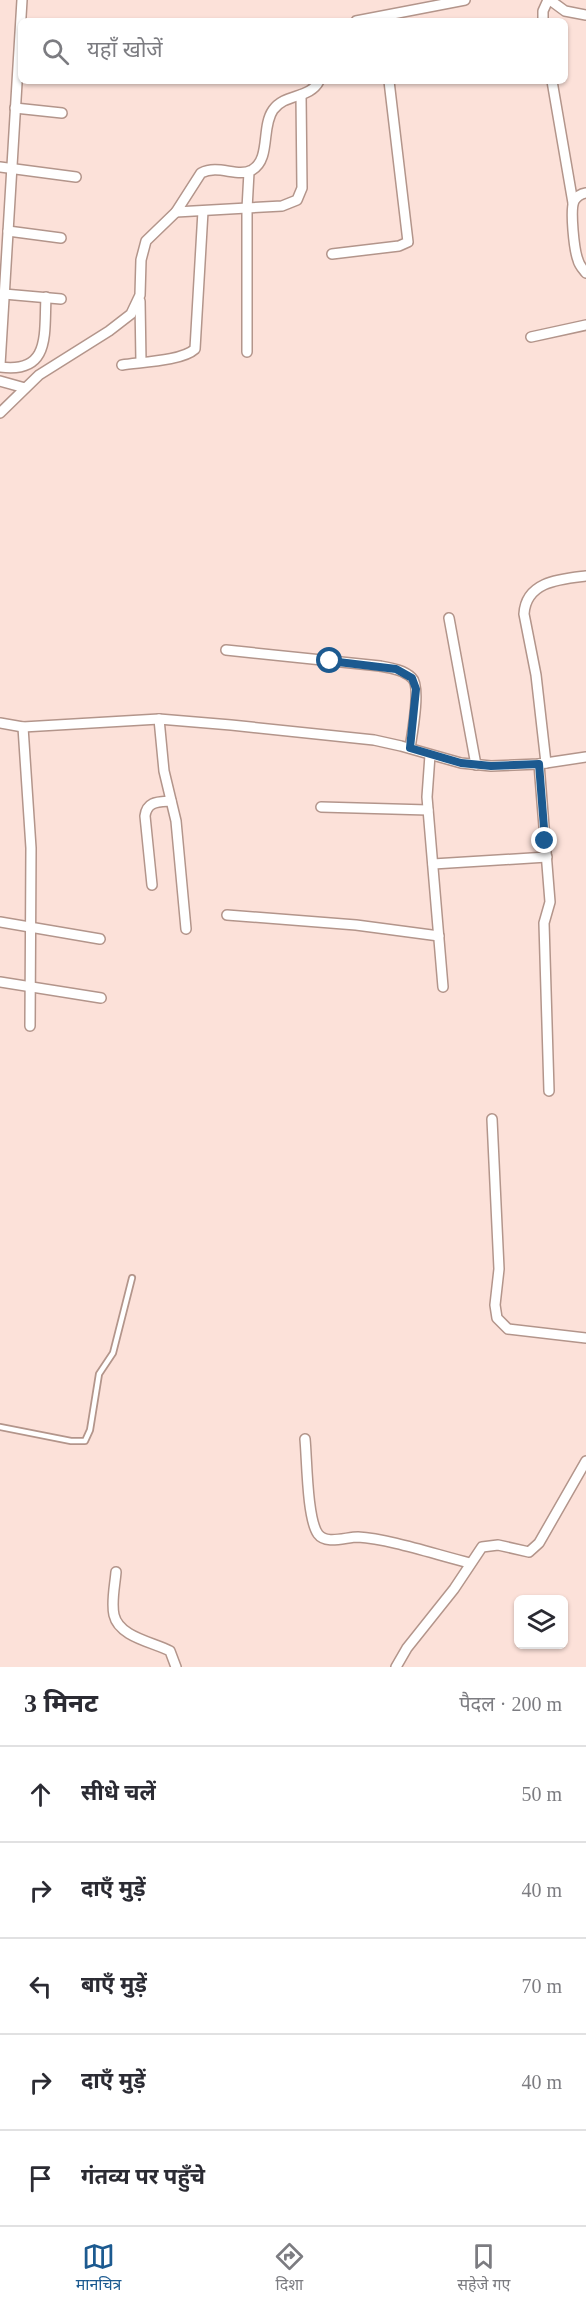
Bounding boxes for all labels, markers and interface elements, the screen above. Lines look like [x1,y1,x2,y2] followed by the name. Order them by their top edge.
[18,18,568,84] search box
[39,35,72,68] icon: search
[87,37,163,62] text: यहाँ खोजें
[316,647,342,673] route start
[531,827,557,853] route end
[514,1595,568,1649] map controls
[514,1595,568,1649] button: layers
[24,1689,98,1718] text: 3 मिनट
[459,1693,562,1715] text: पैदल · 200 m
[24,1778,57,1811] icon: ahead
[81,1780,156,1805] text: सीधे चलें
[521,1783,562,1805] text: 50 m
[24,1874,57,1907] icon: right
[81,1876,146,1901] text: दाएँ मुड़ें
[521,1879,562,1901] text: 40 m
[24,1970,57,2003] icon: left
[81,1972,147,1997] text: बाएँ मुड़ें
[521,1975,562,1997] text: 70 m
[24,2066,57,2099] icon: right
[81,2068,146,2093] text: दाएँ मुड़ें
[521,2071,562,2093] text: 40 m
[24,2162,57,2195] icon: arrive
[81,2164,205,2189] text: गंतव्य पर पहुँचे
[76,2240,121,2297] tab: मानचित्र
[273,2240,306,2297] tab: दिशा
[457,2240,510,2297] tab: सहेजे गए

